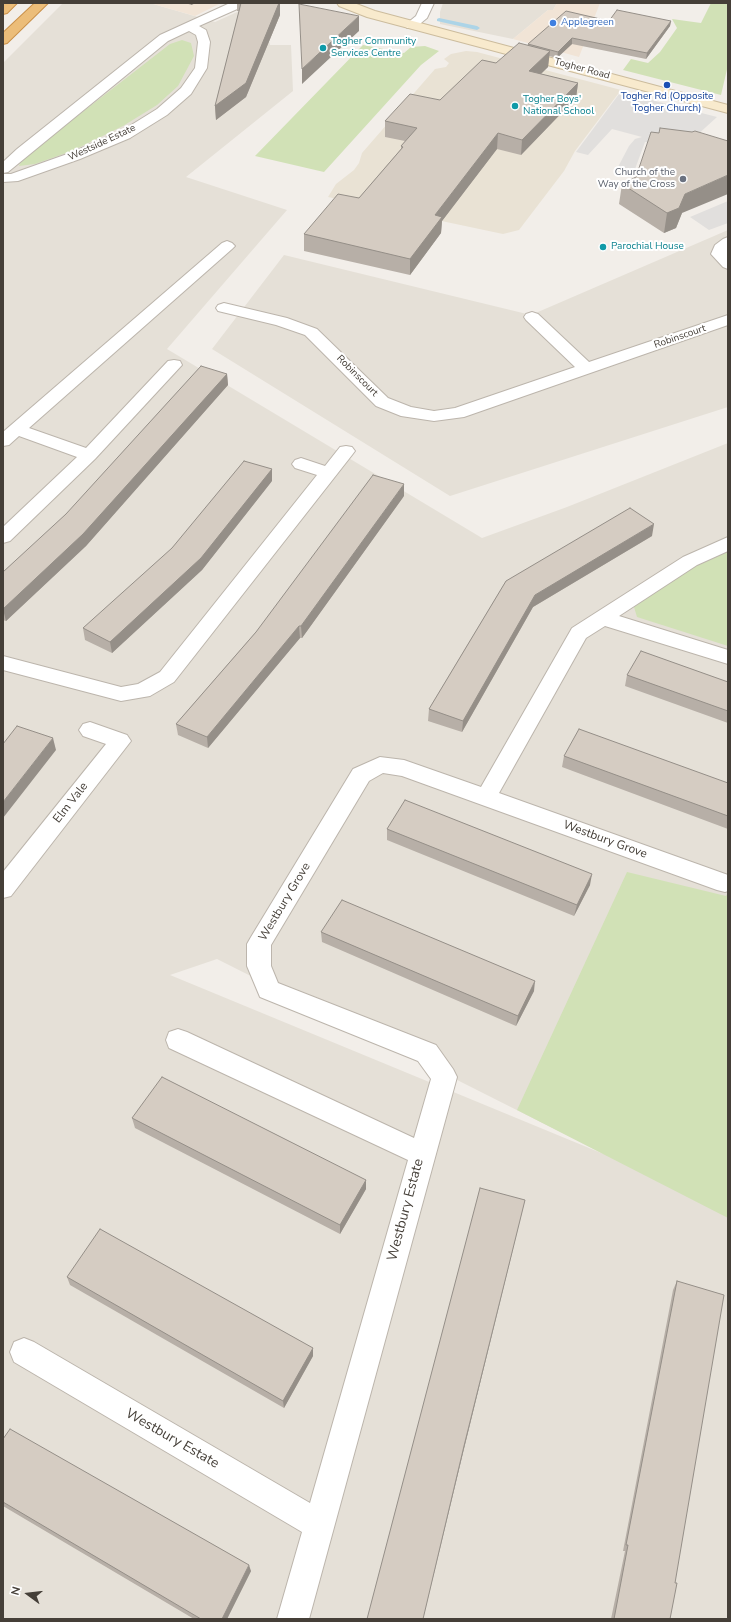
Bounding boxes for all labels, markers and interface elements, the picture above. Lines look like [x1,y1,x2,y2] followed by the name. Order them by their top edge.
[561,17,614,29] place label: Applegreen
[548,18,558,28] marker: Applegreen
[331,36,416,60] place label: Togher Community Services Centre
[318,43,328,53] marker: Togher Community Services Centre
[553,56,611,82] street label: Togher Road
[662,80,672,90] marker: Togher Rd (Opposite Togher Church)
[621,91,713,114] place label: Togher Rd (Opposite Togher Church)
[523,94,594,118] place label: Togher Boys' National School
[510,101,520,111] marker: Togher Boys' National School
[66,122,138,164] street label: Westside Estate
[598,167,675,190] place label: Church of the Way of the Cross
[678,174,688,184] marker: Church of the Way of the Cross
[611,241,684,253] place label: Parochial House
[598,242,608,252] marker: Parochial House
[653,323,707,351] street label: Robinscourt
[334,353,380,399] street label: Robinscourt
[51,780,91,826] street label: Elm Vale
[561,818,649,862] street label: Westbury Grove
[256,860,314,944] street label: Westbury Grove
[384,1157,428,1263] street label: Westbury Estate
[122,1405,222,1473] street label: Westbury Estate
[8,1574,48,1614] north arrow
[8,1585,24,1597] text: N

